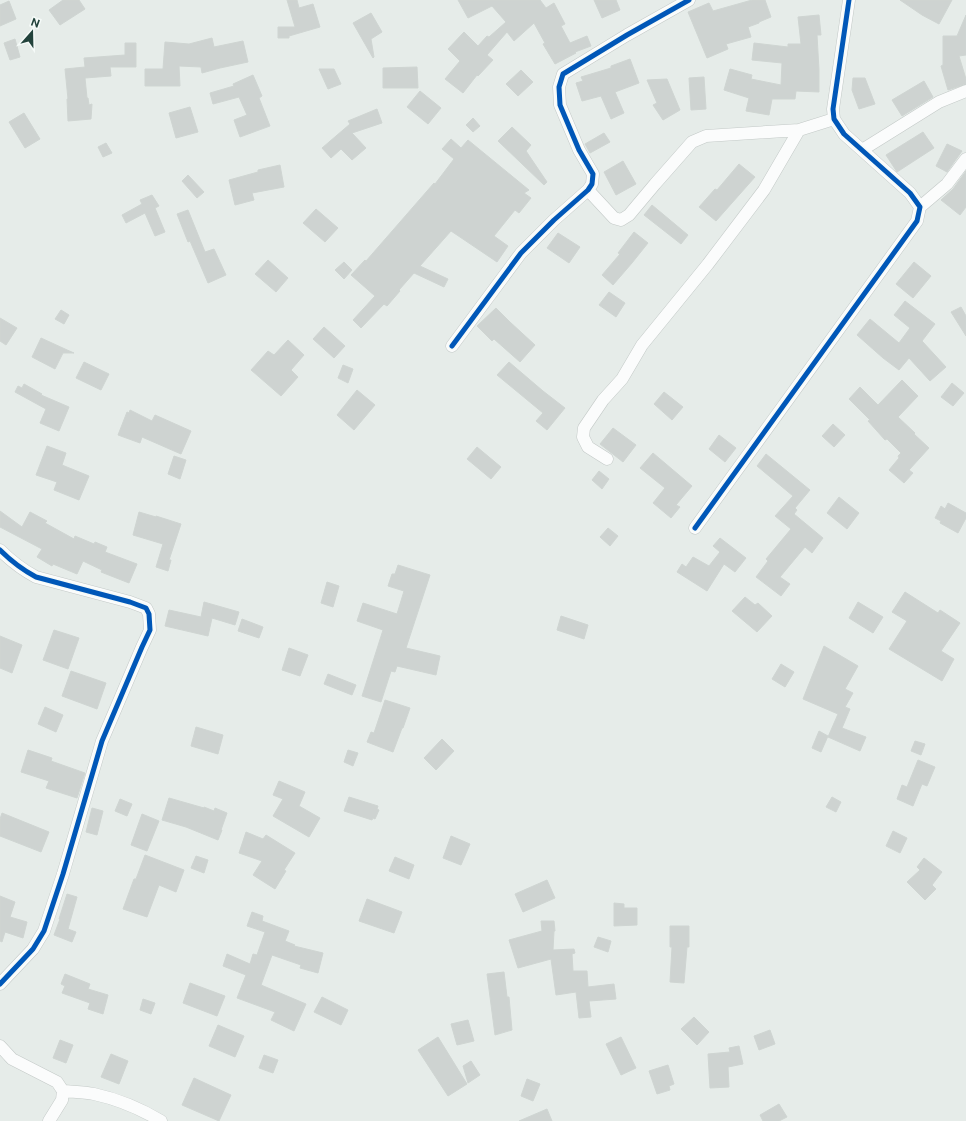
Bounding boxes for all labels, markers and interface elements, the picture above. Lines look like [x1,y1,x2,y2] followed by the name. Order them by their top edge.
[12,12,52,52] north arrow
[29,15,42,30] text: N

